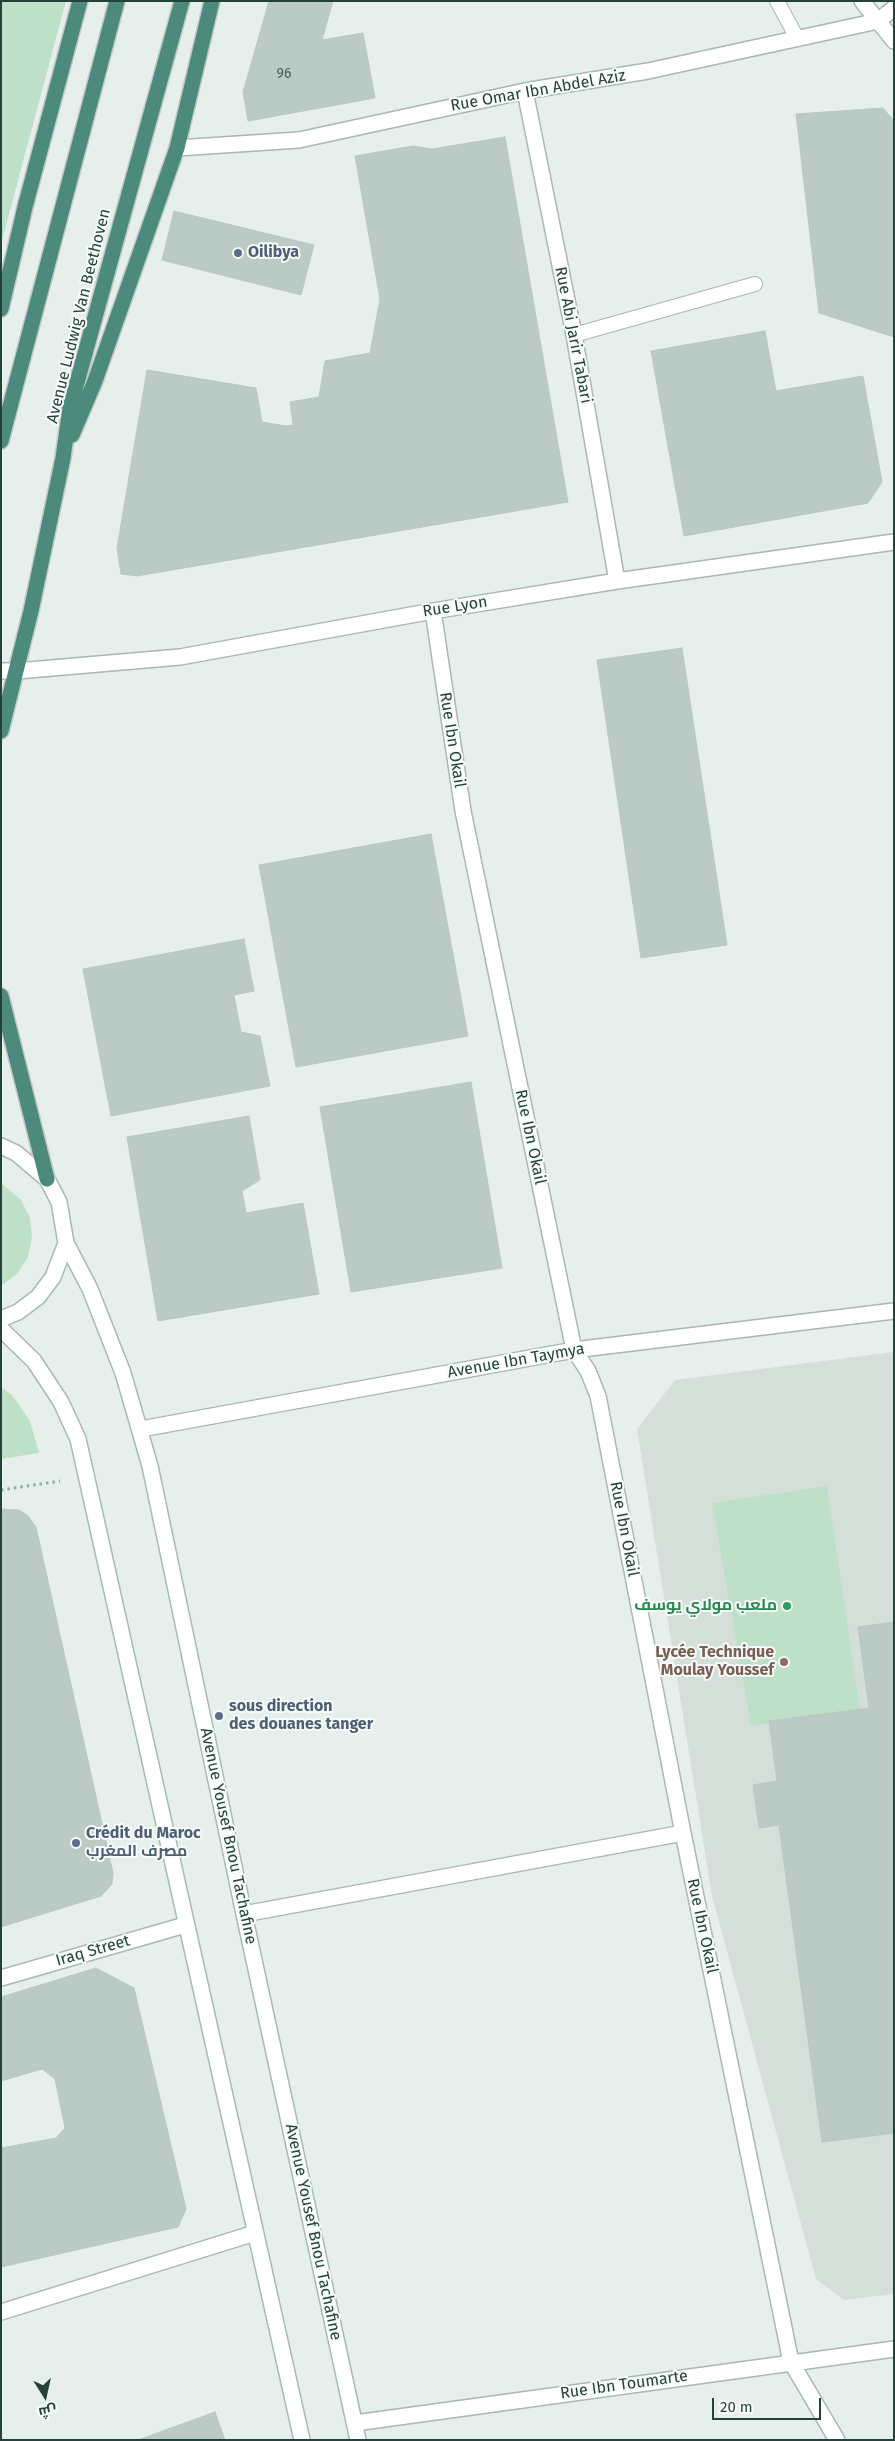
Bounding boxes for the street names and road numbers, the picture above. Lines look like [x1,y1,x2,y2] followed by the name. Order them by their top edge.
[449,66,627,116] street label: Rue Omar Ibn Abdel Aziz
[43,207,115,425] street label: Avenue Ludwig Van Beethoven
[550,265,596,405] street label: Rue Abi Jarir Tabari
[421,592,489,622] street label: Rue Lyon
[435,691,469,789] street label: Rue Ibn Okail
[511,1088,549,1186] street label: Rue Ibn Okail
[446,1339,586,1383] street label: Avenue Ibn Taymya
[605,1480,643,1578] street label: Rue Ibn Okail
[196,1726,260,1946] street label: Avenue Yousef Bnou Tachafine
[683,1877,721,1975] street label: Rue Ibn Okail
[54,1931,132,1971] street label: Iraq Street
[281,2122,345,2342] street label: Avenue Yousef Bnou Tachafine
[559,2367,689,2403] street label: Rue Ibn Toumarte

